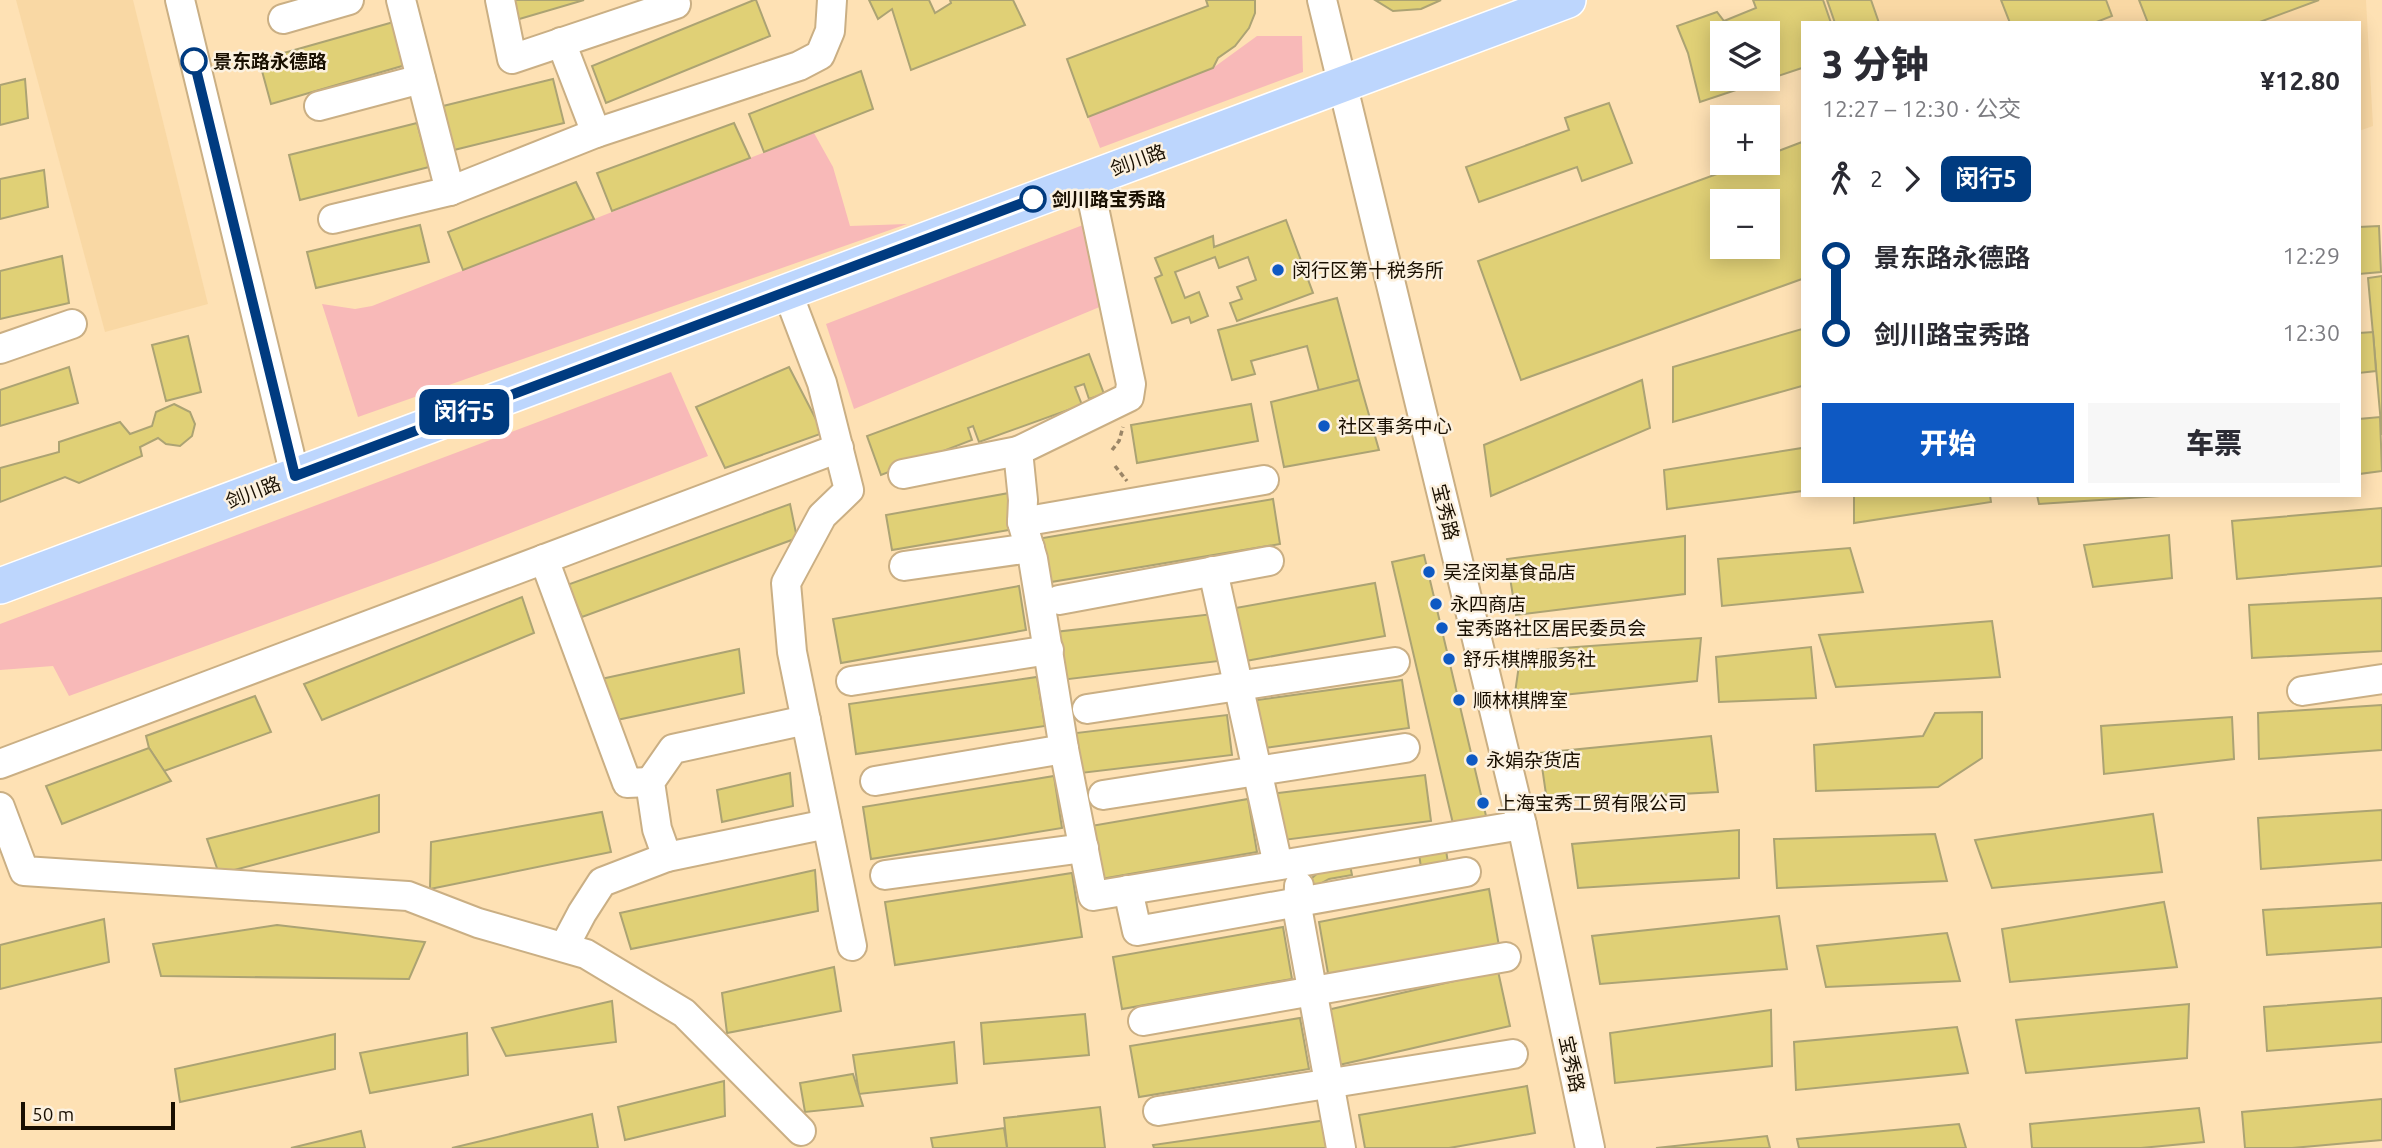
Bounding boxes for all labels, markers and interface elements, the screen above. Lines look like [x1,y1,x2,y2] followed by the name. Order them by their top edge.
[1710,21,1780,259] map controls
[1710,21,1780,91] button: layers
[1822,43,1929,85] text: 3 分钟
[181,48,207,74] marker: 景东路永德路
[213,50,327,72] place label: 景东路永德路
[2260,66,2340,95] text: ¥12.80
[1822,96,2021,121] text: 12:27 – 12:30 · 公交
[1710,105,1780,175] button: +
[1107,140,1169,180] street label: 剑川路
[1822,160,1860,198] icon: walk
[1893,160,1931,198] icon: forward
[1955,165,2017,192] text: 闵行5
[1870,166,1883,191] text: 2
[1020,186,1046,212] marker: 剑川路宝秀路
[1052,188,1166,210] place label: 剑川路宝秀路
[1710,189,1780,259] button: −
[1874,243,2030,272] text: 景东路永德路
[2282,243,2340,268] text: 12:29
[1292,259,1444,281] place label: 闵行区第十税务所
[1270,262,1286,278] marker: 闵行区第十税务所
[1874,320,2030,349] text: 剑川路宝秀路
[2282,320,2340,345] text: 12:30
[424,389,504,435] line badge: 闵行5
[433,398,495,425] text: 闵行5
[1822,403,2074,483] button: 开始
[2088,403,2340,483] button: 车票
[1338,415,1452,437] place label: 社区事务中心
[1316,418,1332,434] marker: 社区事务中心
[222,472,284,512] street label: 剑川路
[1428,482,1464,542] street label: 宝秀路
[1443,561,1576,583] place label: 吴泾闵基食品店
[1421,564,1437,580] marker: 吴泾闵基食品店
[1450,593,1526,615] place label: 永四商店
[1428,596,1444,612] marker: 永四商店
[1456,617,1646,639] place label: 宝秀路社区居民委员会
[1434,620,1450,636] marker: 宝秀路社区居民委员会
[1463,648,1596,670] place label: 舒乐棋牌服务社
[1441,651,1457,667] marker: 舒乐棋牌服务社
[1473,689,1568,711] place label: 顺林棋牌室
[1451,692,1467,708] marker: 顺林棋牌室
[1486,749,1581,771] place label: 永娟杂货店
[1464,752,1480,768] marker: 永娟杂货店
[1497,792,1687,814] place label: 上海宝秀工贸有限公司
[1475,795,1491,811] marker: 上海宝秀工贸有限公司
[1555,1034,1589,1094] street label: 宝秀路
[21,1099,175,1131] scale bar
[32,1103,74,1125] text: 50 m

